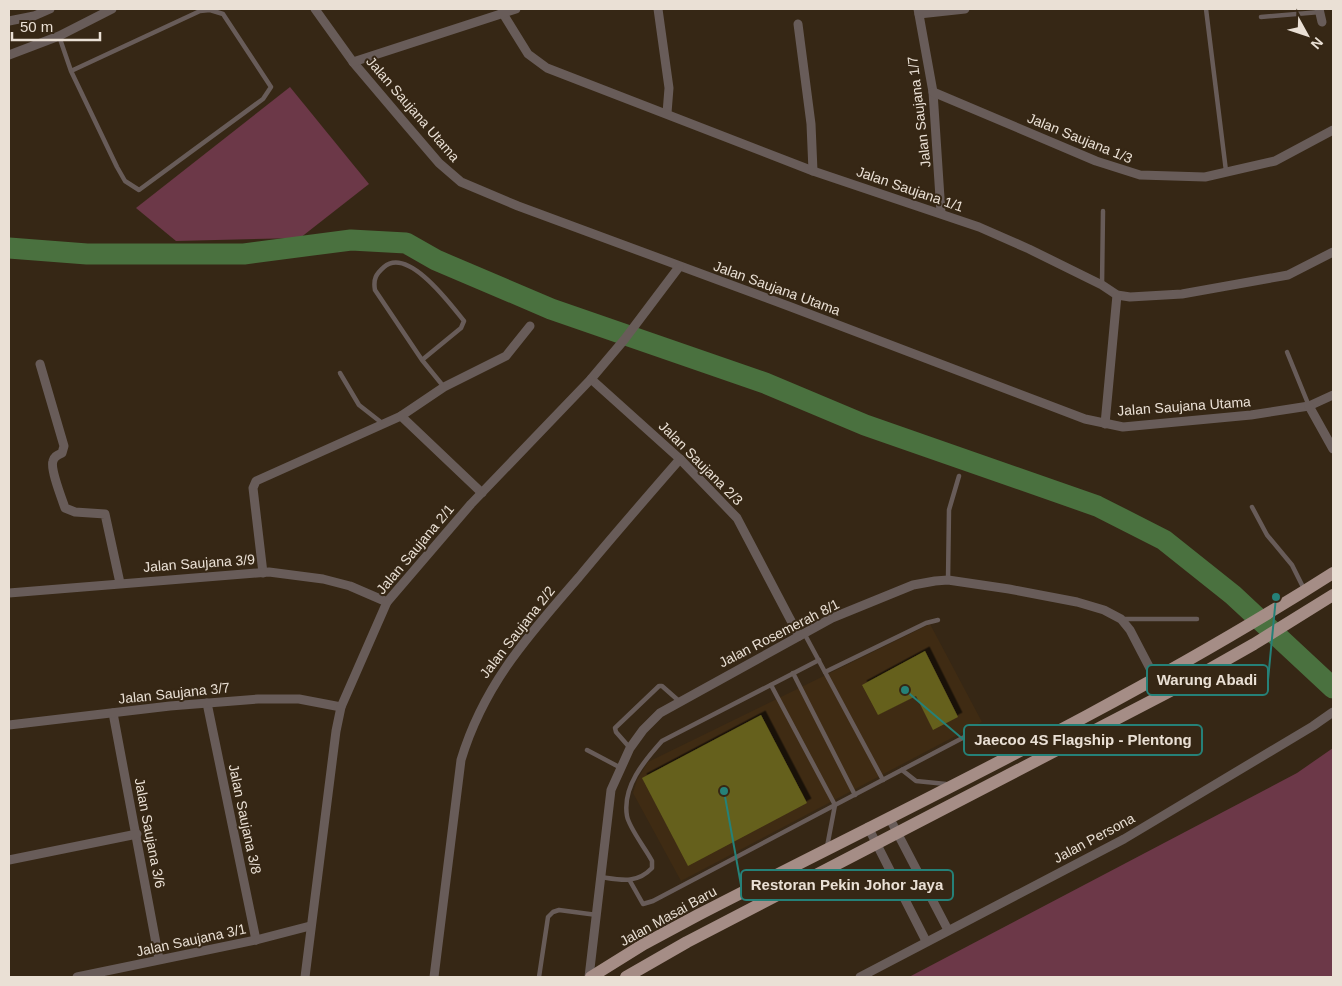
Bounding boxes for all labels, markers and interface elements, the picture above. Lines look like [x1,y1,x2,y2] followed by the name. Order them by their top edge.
[12,10,100,42] scale bar
[1282,10,1332,60] north arrow
[20,18,53,35] text: 50 m
[1308,34,1326,52] text: N
[363,53,463,165] street label: Jalan Saujana Utama
[904,55,934,169] street label: Jalan Saujana 1/7
[1025,110,1135,166] street label: Jalan Saujana 1/3
[854,163,966,215] street label: Jalan Saujana 1/1
[711,258,843,318] street label: Jalan Saujana Utama
[1117,393,1252,419] street label: Jalan Saujana Utama
[656,418,746,508] street label: Jalan Saujana 2/3
[373,501,457,597] street label: Jalan Saujana 2/1
[143,551,256,575] street label: Jalan Saujana 3/9
[476,583,558,681] street label: Jalan Saujana 2/2
[716,596,842,670] street label: Jalan Rosemerah 8/1
[1147,665,1268,695] callout: Warung Abadi
[1157,671,1257,688] text: Warung Abadi
[117,679,231,707] street label: Jalan Saujana 3/7
[964,725,1202,755] callout: Jaecoo 4S Flagship - Plentong
[974,731,1192,748] text: Jaecoo 4S Flagship - Plentong
[226,763,265,876] street label: Jalan Saujana 3/8
[131,776,169,890] street label: Jalan Saujana 3/6
[1051,810,1137,866] street label: Jalan Persona
[741,870,953,900] callout: Restoran Pekin Johor Jaya
[751,876,944,893] text: Restoran Pekin Johor Jaya
[617,883,719,949] street label: Jalan Masai Baru
[135,920,248,959] street label: Jalan Saujana 3/1

